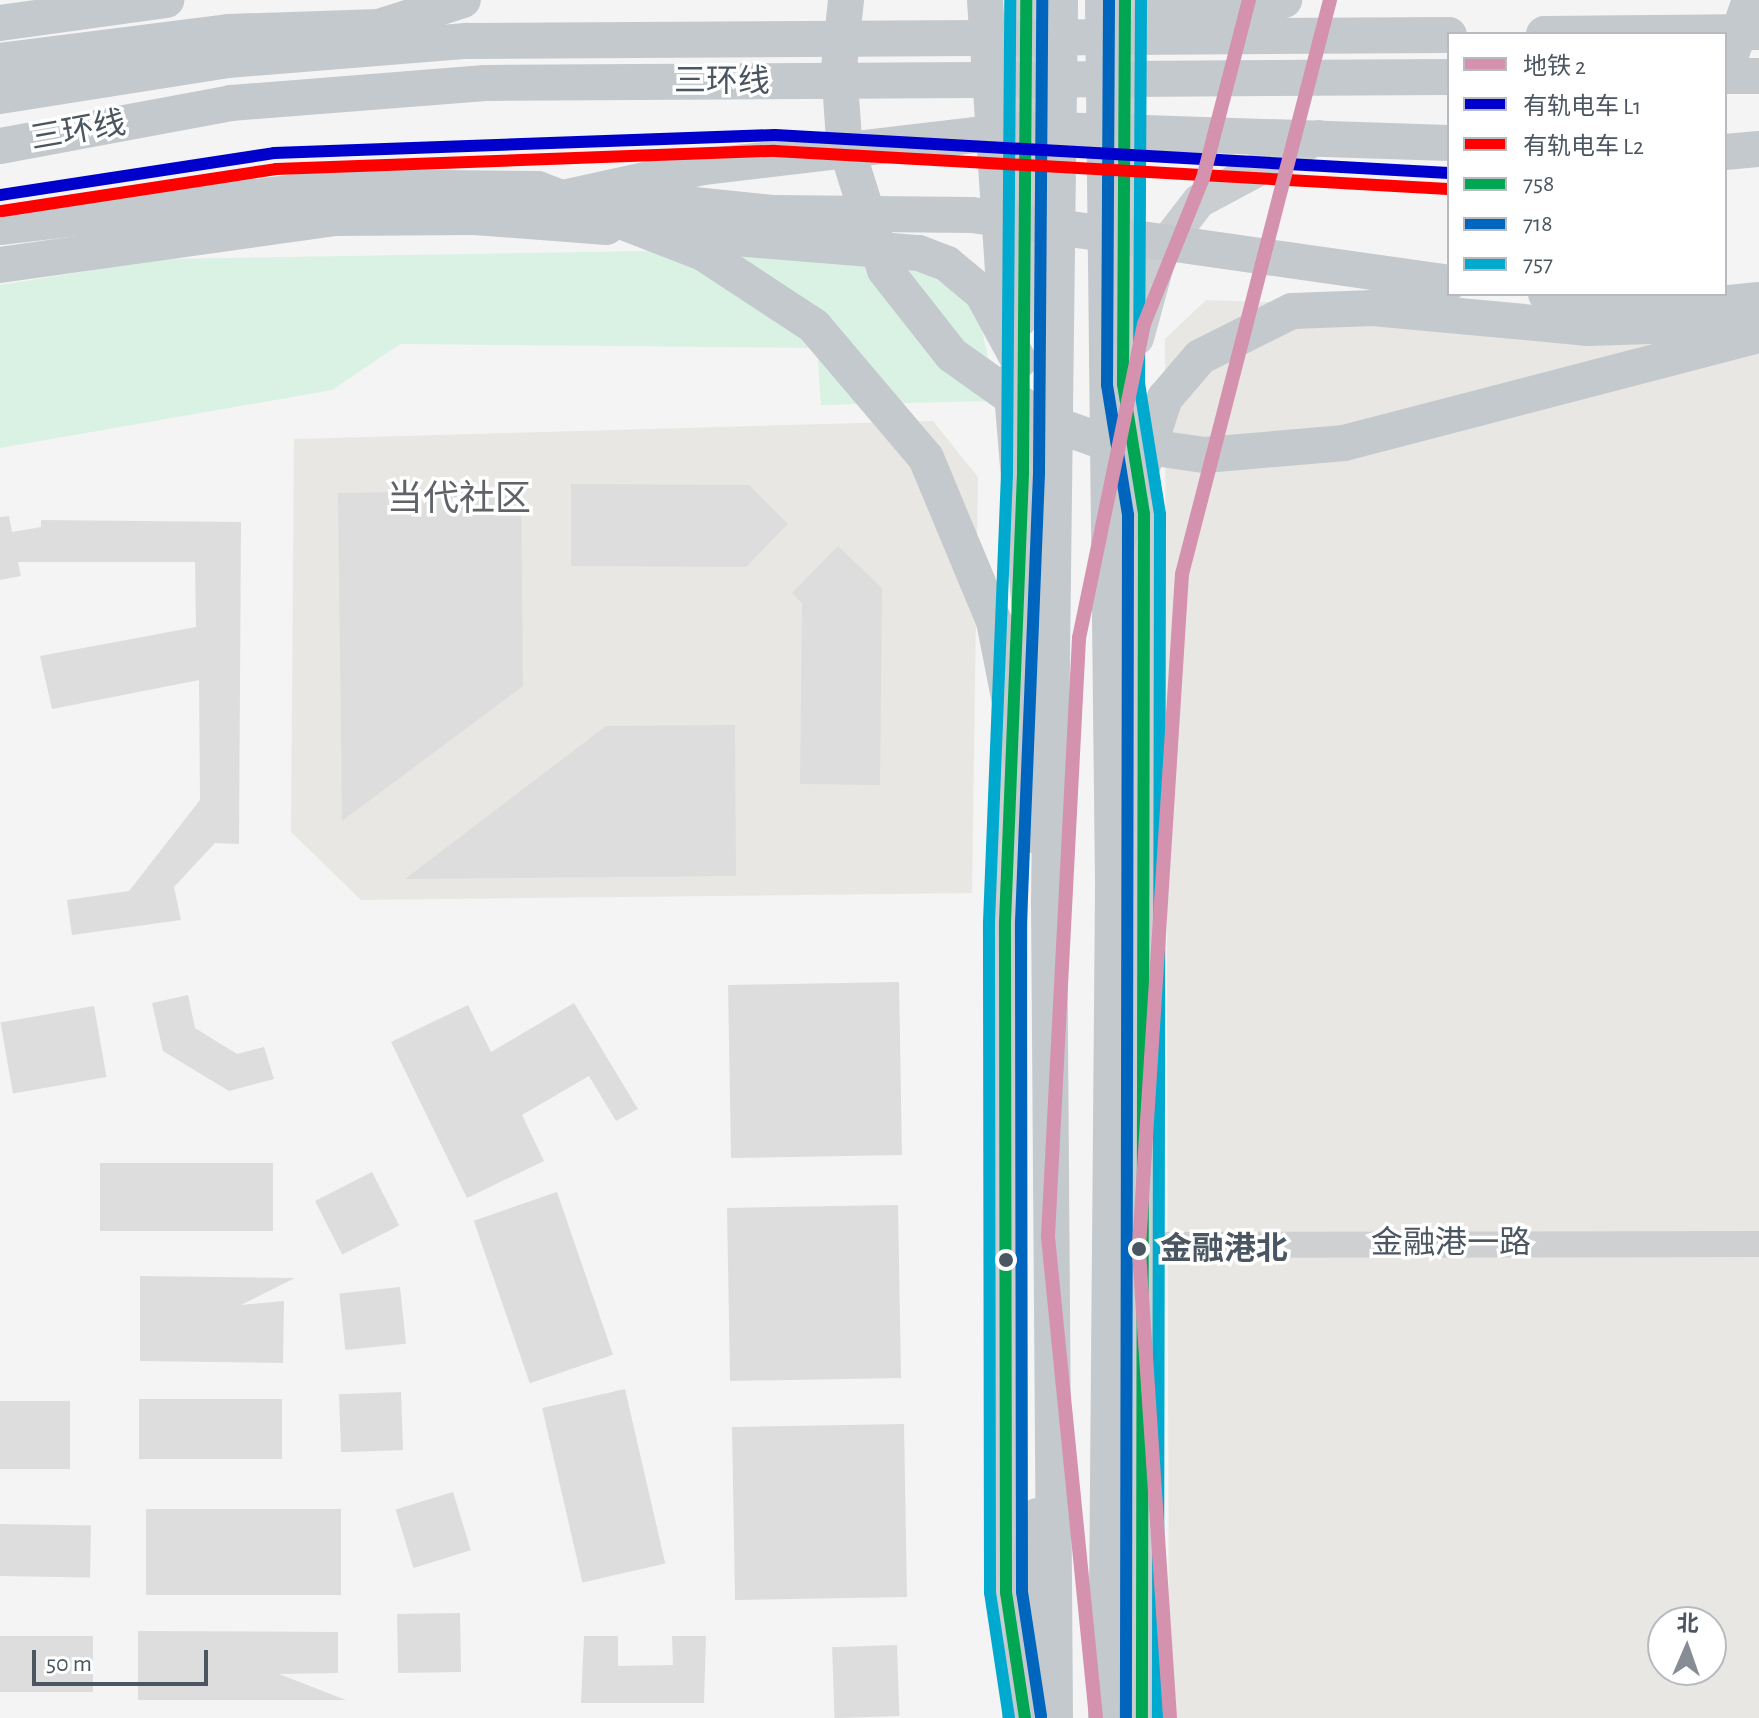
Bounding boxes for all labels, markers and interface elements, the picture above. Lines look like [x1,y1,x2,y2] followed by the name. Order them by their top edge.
[1447,32,1727,296] legend
[1523,55,1586,79] text: 地铁 2
[674,62,770,100] street label: 三环线
[1523,95,1641,119] text: 有轨电车 L1
[27,104,129,158] street label: 三环线
[1523,135,1644,159] text: 有轨电车 L2
[1523,172,1554,196] text: 758
[1523,212,1553,236] text: 718
[1523,252,1553,276] text: 757
[387,478,531,522] district label: 当代社区
[1371,1224,1531,1262] street label: 金融港一路
[1160,1230,1288,1268] place label: 金融港北
[1125,1235,1153,1263] marker: 金融港北
[998,1252,1014,1268] unlabelled marker
[1647,1606,1727,1686] north arrow
[1676,1613,1699,1635] text: 北
[36,1634,212,1684] scale bar
[46,1652,92,1676] text: 50 m

